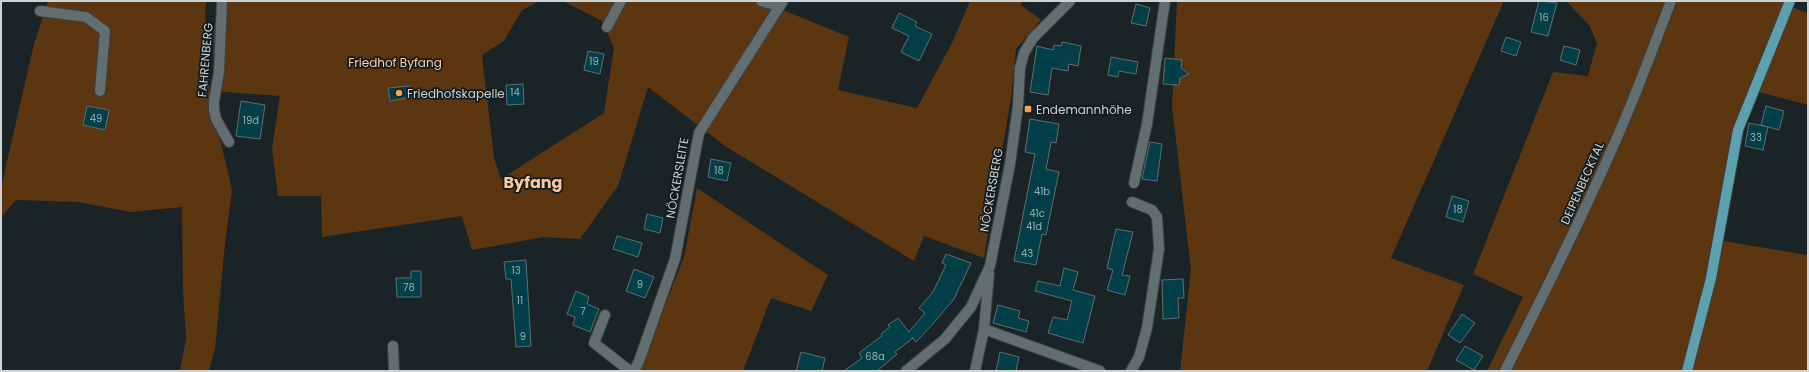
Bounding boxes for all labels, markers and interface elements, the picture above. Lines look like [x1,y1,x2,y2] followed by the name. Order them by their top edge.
[1539,10,1549,25] house number: 16
[193,22,217,98] street label: FAHRENBERG
[348,54,442,71] park label: Friedhof Byfang
[589,54,599,69] house number: 19
[407,85,505,102] place label: Friedhofskapelle
[510,85,520,100] house number: 14
[394,88,404,98] marker: Friedhofskapelle
[1036,101,1132,118] place label: Endemannhöhe
[1023,104,1033,114] marker: Endemannhöhe
[90,111,102,126] house number: 49
[243,113,259,128] house number: 19d
[1750,130,1762,145] house number: 33
[662,136,692,220] street label: NÖCKERSLEITE
[1556,139,1608,227] street label: DEIPENBECKTAL
[975,147,1007,233] street label: NÖCKERSBERG
[714,163,724,178] house number: 18
[504,171,562,194] district label: Byfang
[1034,184,1050,199] house number: 41b
[1453,202,1463,217] house number: 18
[1029,206,1045,221] house number: 41c
[1026,219,1042,234] house number: 41d
[1021,246,1033,261] house number: 43
[511,263,521,278] house number: 13
[637,277,643,292] house number: 9
[403,280,415,295] house number: 78
[517,293,523,308] house number: 11
[580,304,586,319] house number: 7
[520,329,526,344] house number: 9
[865,349,885,364] house number: 68a

